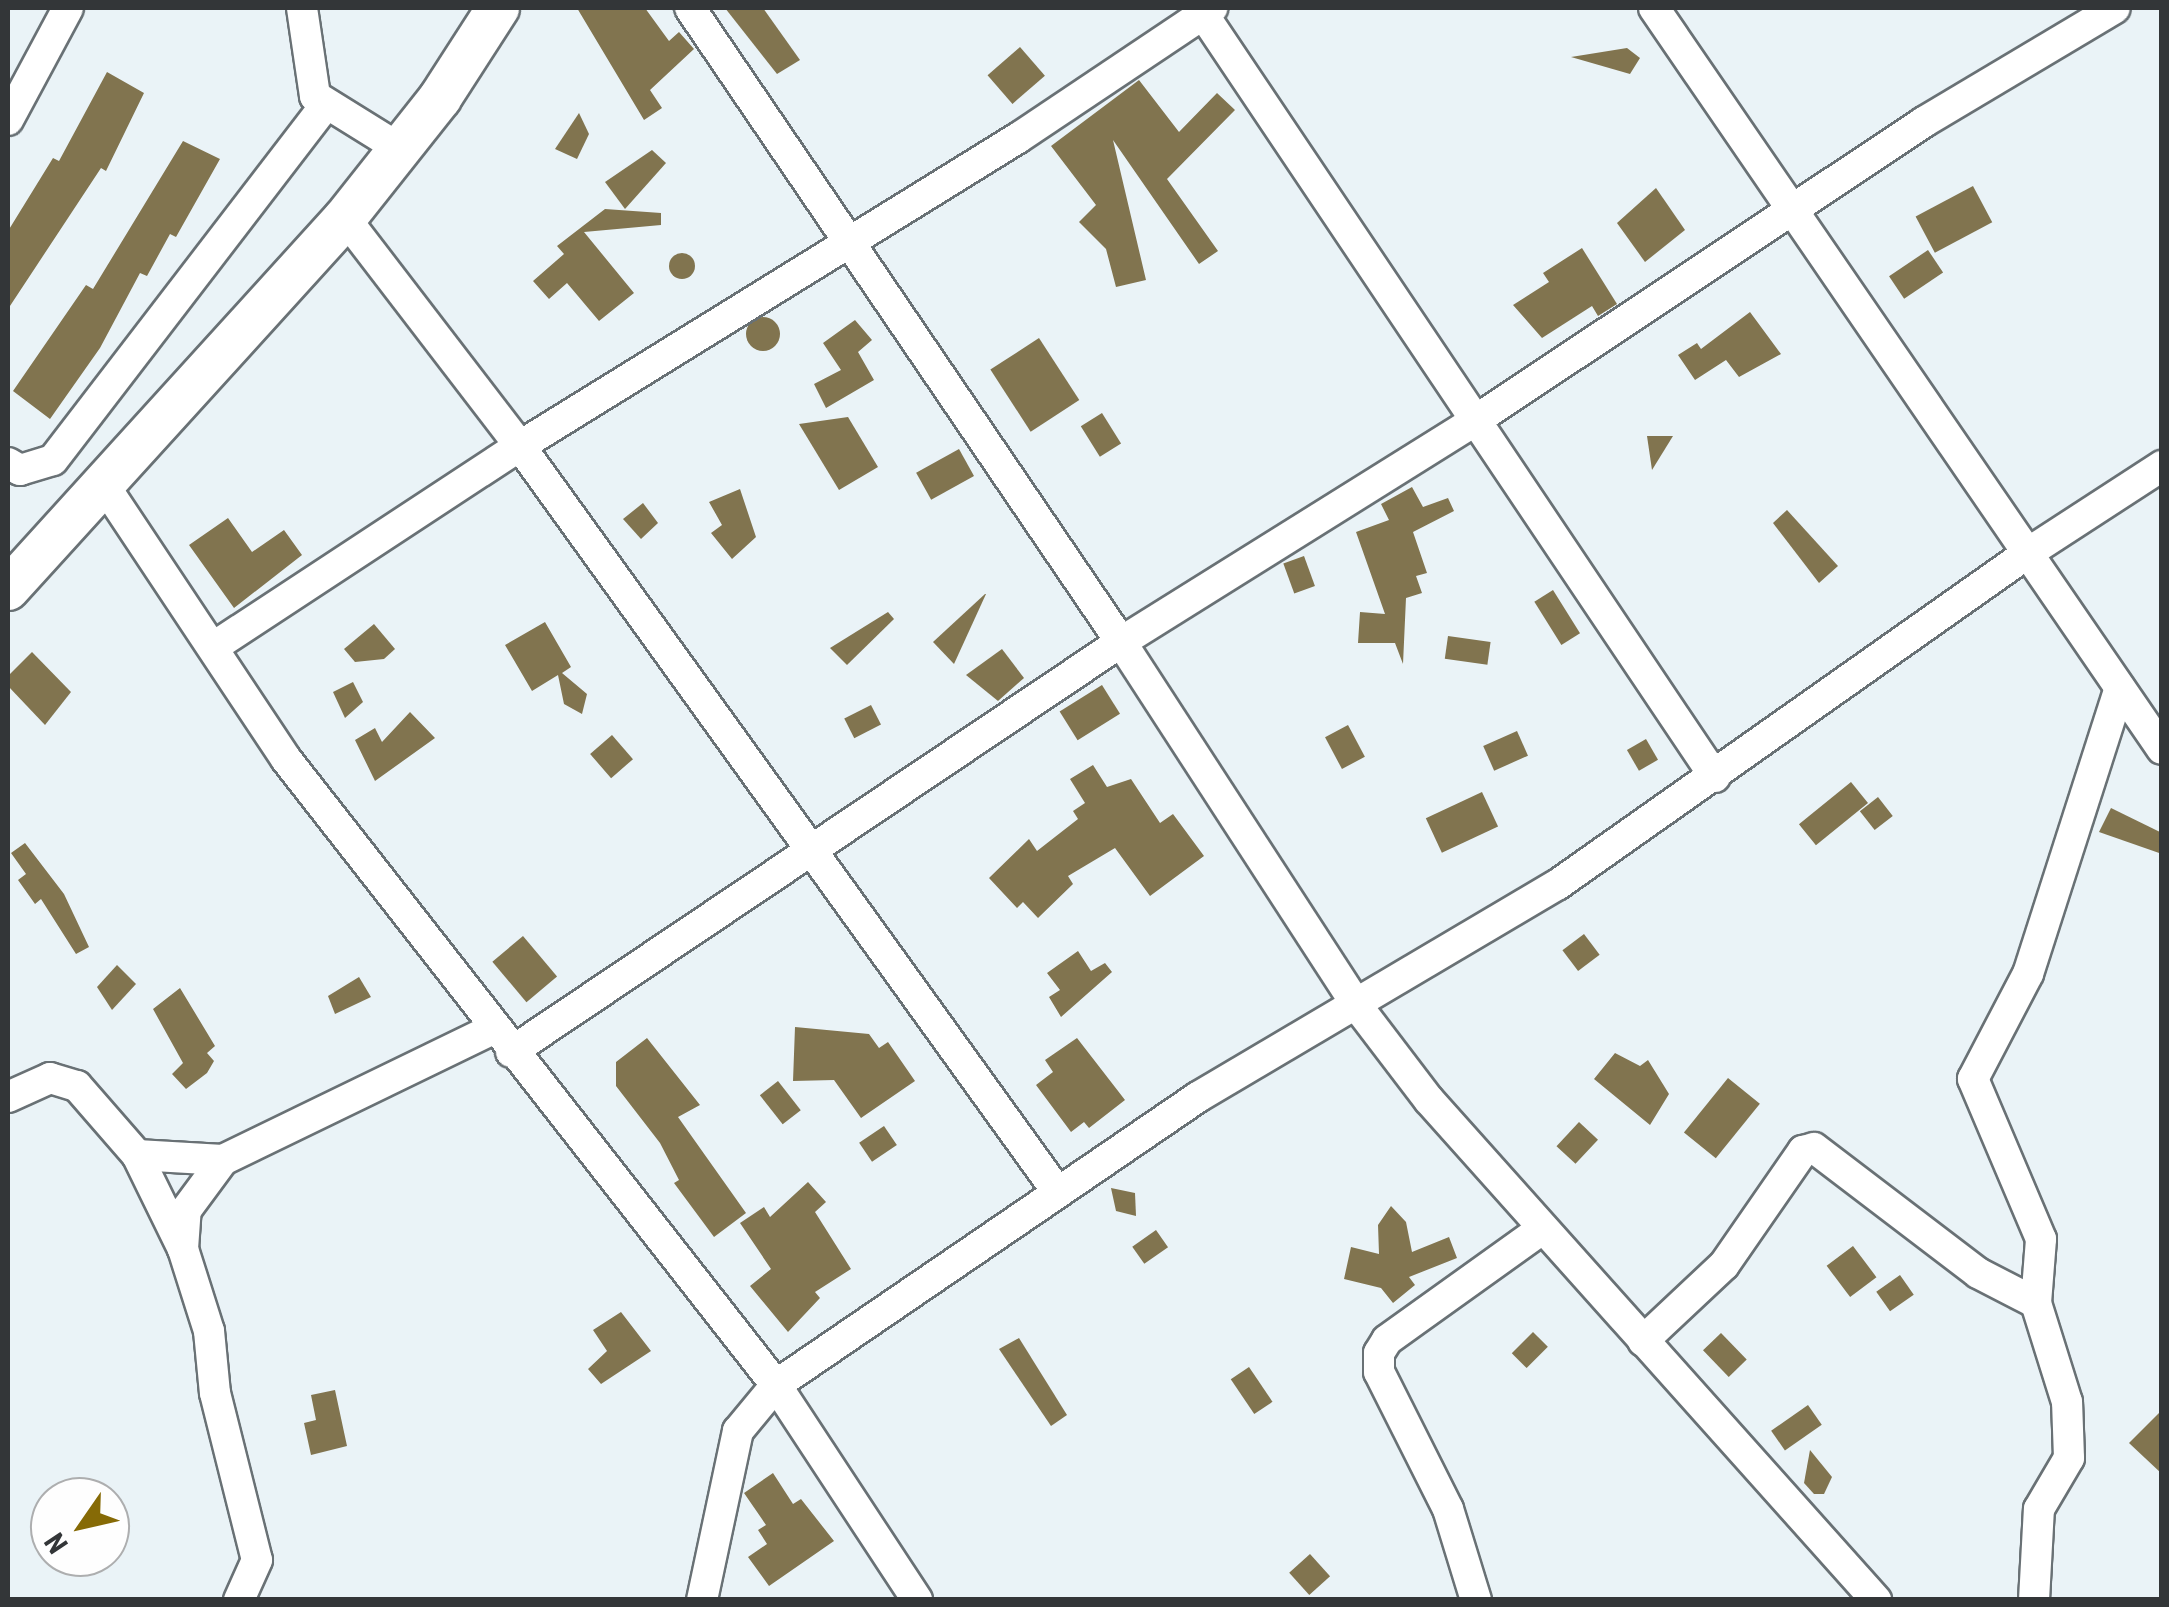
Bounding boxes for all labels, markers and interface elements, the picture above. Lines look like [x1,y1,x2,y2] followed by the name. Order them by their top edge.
[30,1477,130,1577] north arrow
[38,1527,75,1559] text: N

